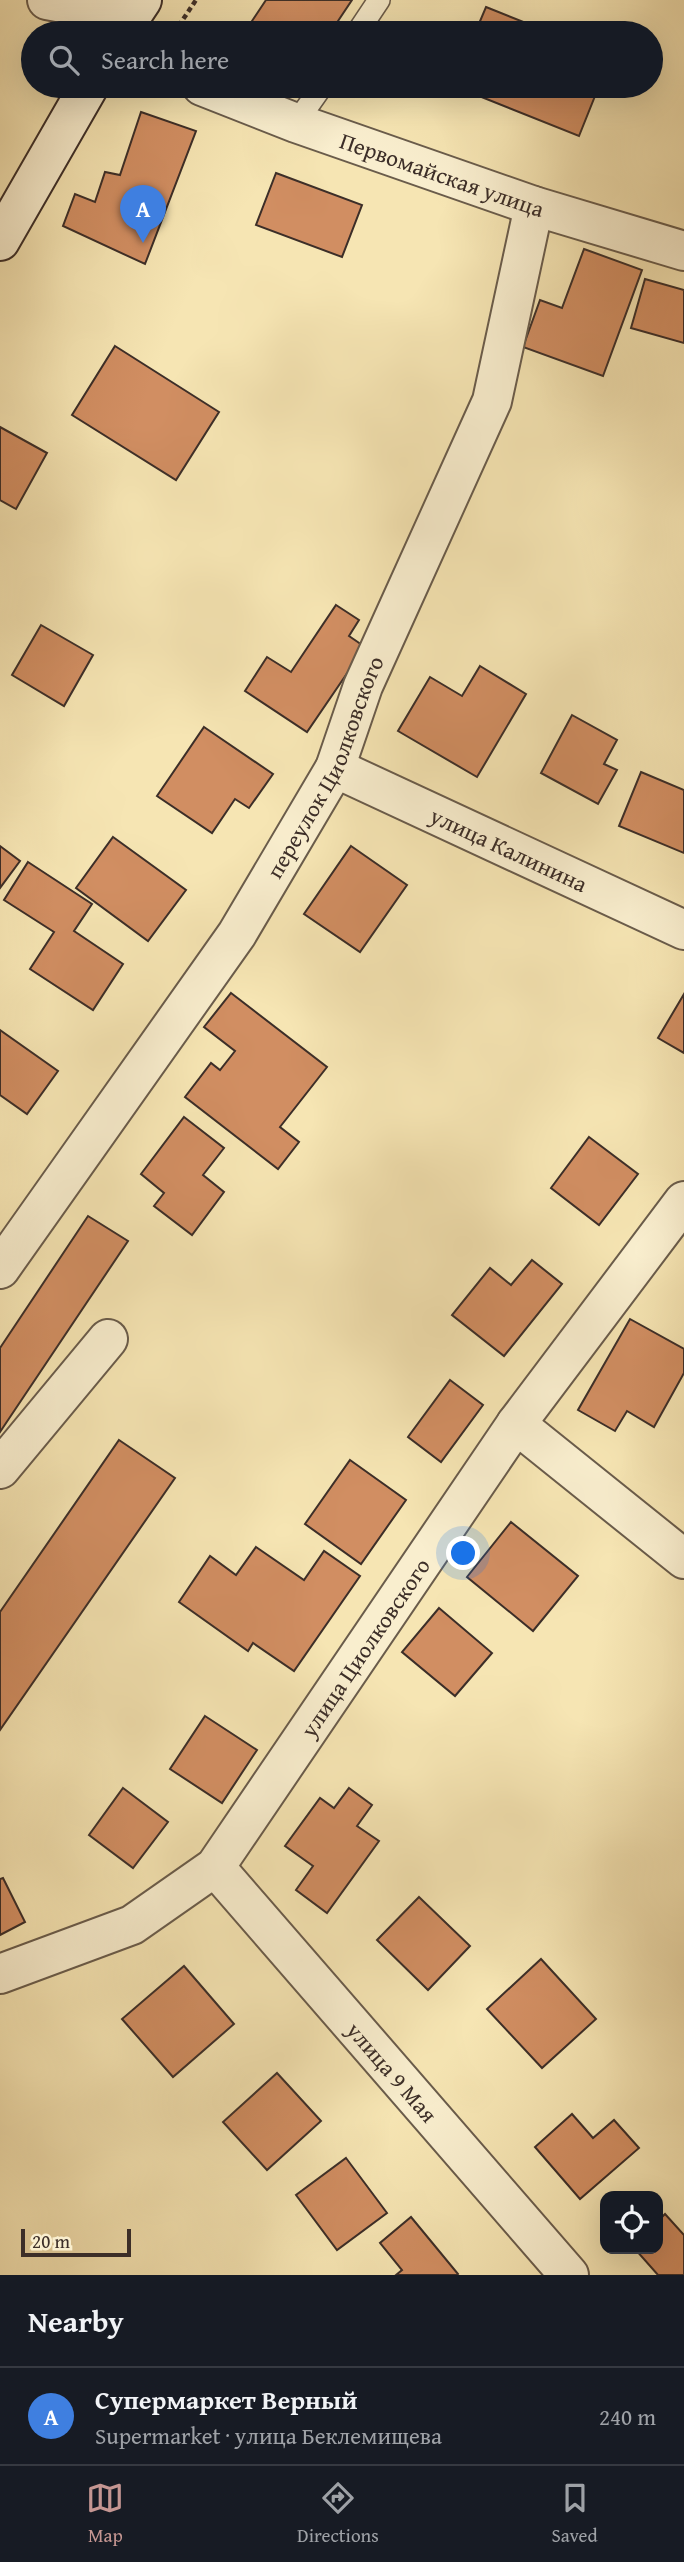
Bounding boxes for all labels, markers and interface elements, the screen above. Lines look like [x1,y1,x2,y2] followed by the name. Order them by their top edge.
[21,21,663,98] search box
[101,40,229,79] text: Search here
[45,41,83,79] icon: search
[336,123,548,225] street label: Первомайская улица
[120,185,166,243] pin: A
[257,650,391,884] street label: переулок Циолковского
[424,798,593,900] street label: улица Калинина
[446,1536,480,1570] your location
[291,1551,437,1744] street label: улица Циолковского
[339,2013,446,2130] street label: улица 9 Мая
[600,2191,663,2254] map controls
[600,2191,663,2254] button: locate
[21,2226,131,2258] scale bar
[32,2227,70,2255] text: 20 m
[28,2299,124,2343] text: Nearby
[95,2380,357,2419] text: Супермаркет Верный
[44,2400,58,2433] text: A
[599,2400,656,2433] text: 240 m
[95,2419,442,2452] text: Supermarket · улица Беклемищева
[86,2479,124,2549] tab: Map
[297,2479,379,2549] tab: Directions
[552,2479,598,2549] tab: Saved

